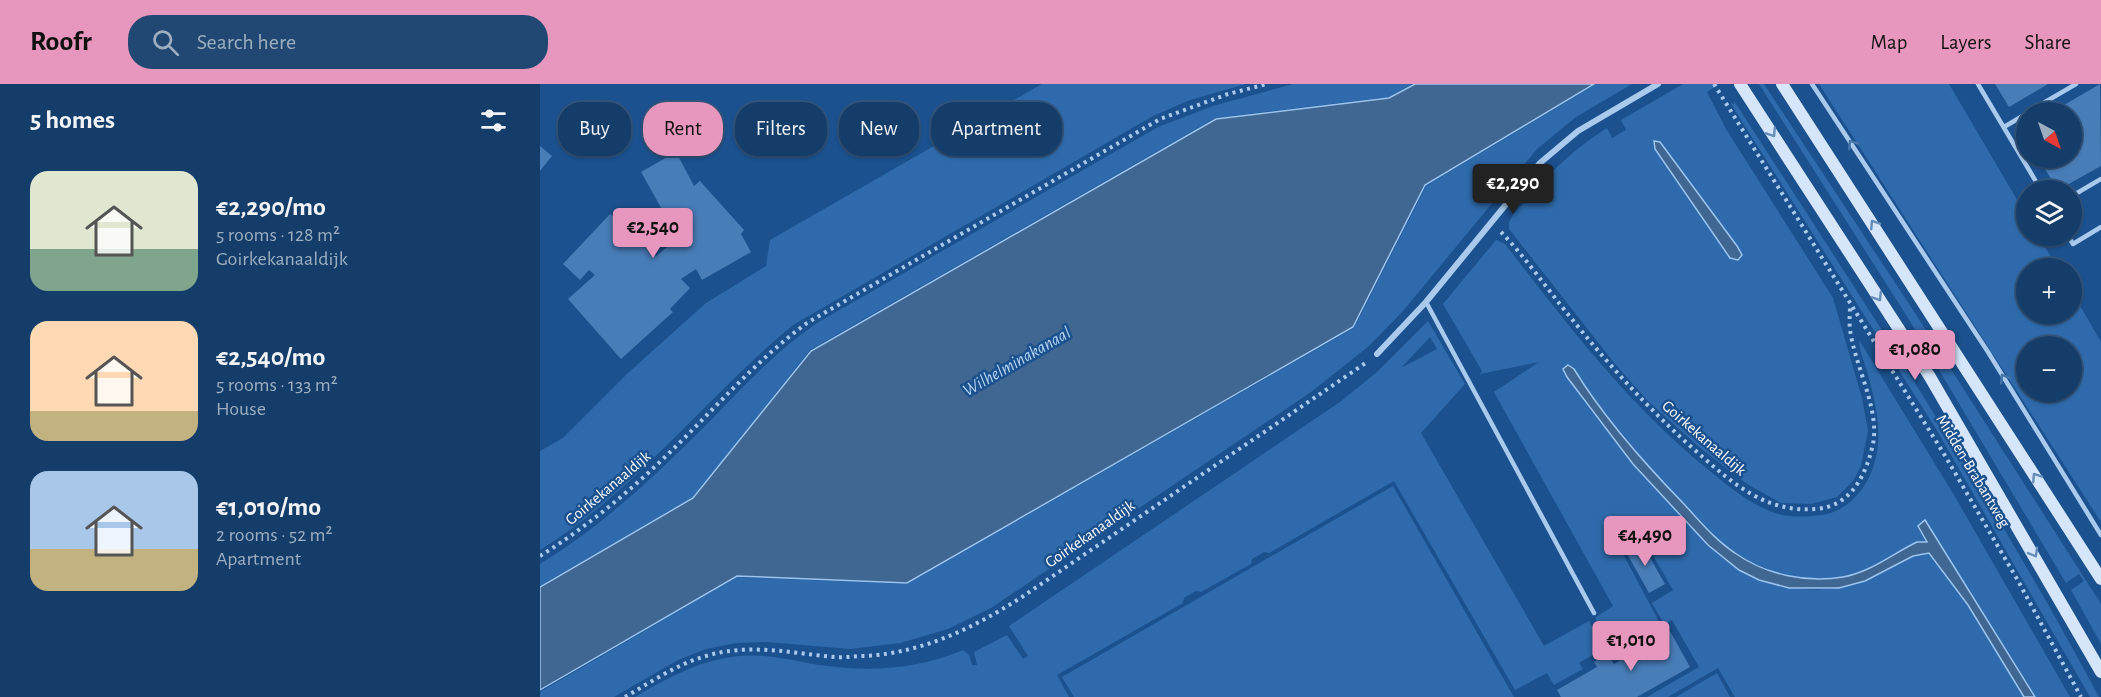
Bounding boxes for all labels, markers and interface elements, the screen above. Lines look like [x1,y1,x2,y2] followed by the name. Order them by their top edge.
[128,15,548,69] search box
[149,26,182,59] icon: search
[30,28,92,56] text: Roofr
[197,31,296,53] text: Search here
[1871,32,1907,53] text: Map
[1940,32,1991,53] text: Layers
[2024,32,2071,53] text: Share
[558,102,631,156] chip: Buy
[643,102,723,156] chip: Rent
[735,102,827,156] chip: Filters
[839,102,919,156] chip: New
[931,102,1062,156] chip: Apartment
[2016,102,2082,168] north arrow
[2016,102,2082,402] map controls
[477,104,510,137] icon: filters
[30,107,115,133] text: 5 homes
[1765,126,1776,137] one-way arrow
[1848,140,1859,151] one-way arrow
[1464,164,1562,215] pin: €2,290
[1487,173,1539,193] text: €2,290
[2016,180,2082,246] button: layers
[216,194,326,220] text: €2,290/mo
[78,195,150,267] icon: home
[604,208,702,259] pin: €2,540
[627,217,679,237] text: €2,540
[1870,220,1881,231] one-way arrow
[216,225,340,245] text: 5 rooms · 128 m²
[216,249,348,269] text: Goirkekanaaldijk
[2016,258,2082,324] button: +
[1871,290,1882,301] one-way arrow
[960,324,1074,400] water label: Wilhelminakanaal
[1866,330,1964,381] pin: €1,080
[2016,336,2082,402] button: −
[1889,339,1941,359] text: €1,080
[216,344,325,370] text: €2,540/mo
[78,345,150,417] icon: home
[2000,374,2012,384] one-way arrow
[216,375,338,395] text: 5 rooms · 133 m²
[1658,397,1750,480] street label: Goirkekanaaldijk
[216,399,266,419] text: House
[1933,412,2013,530] street label: Midden-Brabantweg
[562,448,655,529] street label: Goirkekanaaldijk
[2032,472,2043,483] one-way arrow
[216,494,321,520] text: €1,010/mo
[78,495,150,567] icon: home
[1042,497,1139,572] street label: Goirkekanaaldijk
[1596,516,1694,567] pin: €4,490
[216,525,333,545] text: 2 rooms · 52 m²
[1618,525,1672,545] text: €4,490
[2026,547,2038,557] one-way arrow
[216,549,301,569] text: Apartment
[1582,621,1680,672] pin: €1,010
[1606,630,1656,650] text: €1,010

